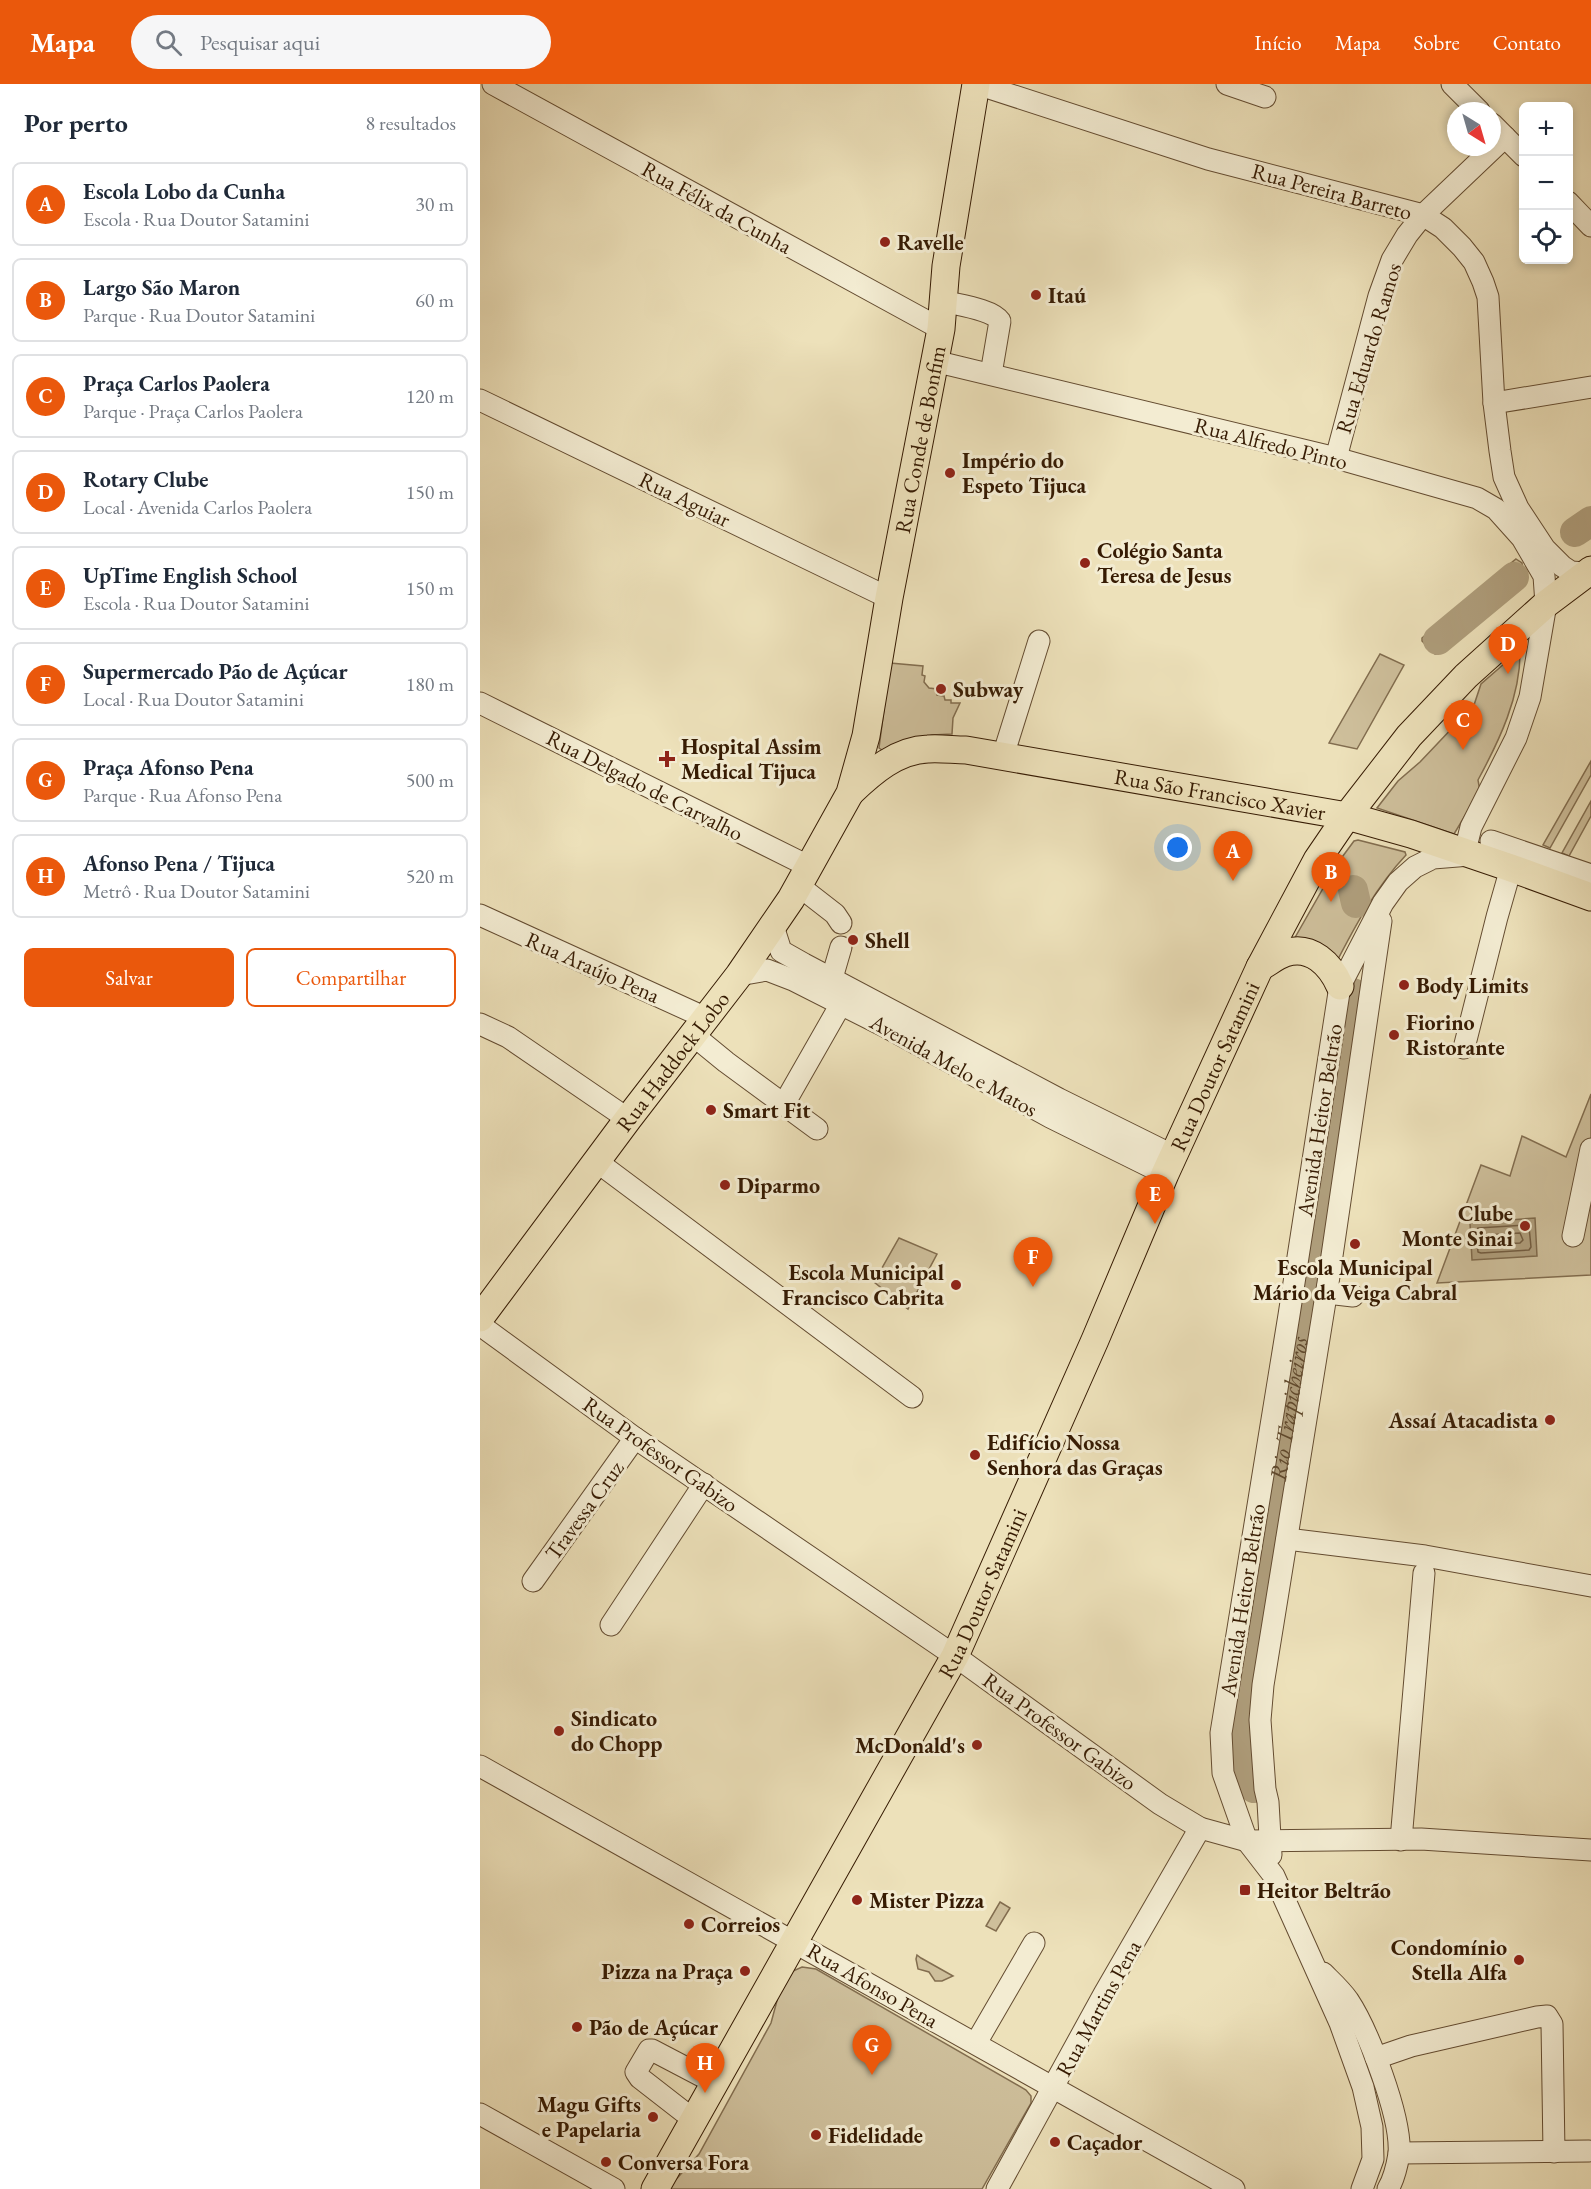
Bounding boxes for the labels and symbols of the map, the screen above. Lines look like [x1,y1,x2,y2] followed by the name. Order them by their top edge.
[1447,102,1501,156] north arrow
[637,154,797,261] street label: Rua Félix da Cunha
[1249,156,1415,227] street label: Rua Pereira Barreto
[897,228,964,257] place label: Ravelle
[878,235,892,249] marker: Ravelle
[1329,259,1408,437] street label: Rua Eduardo Ramos
[1048,281,1086,310] place label: Itaú
[1029,288,1043,302] marker: Itaú
[888,343,953,536] street label: Rua Conde de Bonfim
[1191,410,1351,477] street label: Rua Alfredo Pinto
[962,446,1086,500] place label: Império do Espeto Tijuca
[634,465,736,534] street label: Rua Aguiar
[943,466,957,480] marker: Império do Espeto Tijuca
[1097,536,1231,590] place label: Colégio Santa Teresa de Jesus
[1078,556,1092,570] marker: Colégio Santa Teresa de Jesus
[1488,624,1528,674] pin: D
[953,675,1024,704] place label: Subway
[934,682,948,696] marker: Subway
[1444,700,1482,750] pin: C
[541,723,748,848] street label: Rua Delgado de Carvalho
[681,732,822,786] place label: Hospital Assim Medical Tijuca
[658,750,676,768] marker: Hospital Assim Medical Tijuca
[1112,762,1328,827] street label: Rua São Francisco Xavier
[1214,832,1252,881] pin: A
[1163,833,1192,862] your location
[1312,852,1350,902] pin: B
[521,925,665,1010] street label: Rua Araújo Pena
[865,926,910,955] place label: Shell
[846,933,860,947] marker: Shell
[1416,971,1528,1000] place label: Body Limits
[1163,977,1266,1156] street label: Rua Doutor Satamini
[1397,978,1411,992] marker: Body Limits
[610,985,736,1138] street label: Rua Haddock Lobo
[864,1007,1043,1124] street label: Avenida Melo e Matos
[1406,1008,1505,1062] place label: Fiorino Ristorante
[1290,1022,1349,1219] street label: Avenida Heitor Beltrão
[1387,1028,1401,1042] marker: Fiorino Ristorante
[723,1096,811,1125] place label: Smart Fit
[704,1103,718,1117] marker: Smart Fit
[737,1171,820,1200] place label: Diparmo
[1136,1174,1174,1224] pin: E
[718,1178,732,1192] marker: Diparmo
[1402,1199,1514,1253] place label: Clube Monte Sinai
[1518,1219,1532,1233] marker: Clube Monte Sinai
[1348,1237,1362,1251] marker: Escola Municipal Mário da Veiga Cabral
[1014,1238,1052,1287] pin: F
[1253,1253,1457,1307] place label: Escola Municipal Mário da Veiga Cabral
[782,1258,944,1312] place label: Escola Municipal Francisco Cabrita
[949,1278,963,1292] marker: Escola Municipal Francisco Cabrita
[1262,1334,1315,1483] water label: Rio Trapicheiros
[577,1390,744,1519] street label: Rua Professor Gabizo
[1387,1406,1538,1435] place label: Assaí Atacadista
[1543,1413,1557,1427] marker: Assaí Atacadista
[987,1428,1163,1482] place label: Edifício Nossa Senhora das Graças
[968,1448,982,1462] marker: Edifício Nossa Senhora das Graças
[539,1454,631,1566] street label: Travessa Cruz
[1213,1502,1272,1699] street label: Avenida Heitor Beltrão
[931,1504,1034,1684] street label: Rua Doutor Satamini
[977,1666,1143,1797] street label: Rua Professor Gabizo
[571,1704,662,1758] place label: Sindicato do Chopp
[552,1724,566,1738] marker: Sindicato do Chopp
[855,1731,965,1760] place label: McDonald's
[970,1738,984,1752] marker: McDonald's
[1257,1876,1391,1905] place label: Heitor Beltrão
[1238,1883,1252,1897] marker: Heitor Beltrão
[869,1886,984,1915] place label: Mister Pizza
[850,1893,864,1907] marker: Mister Pizza
[701,1910,780,1939] place label: Correios
[682,1917,696,1931] marker: Correios
[1391,1933,1507,1987] place label: Condomínio Stella Alfa
[1049,1935,1148,2081] street label: Rua Martins Pena
[802,1936,944,2035] street label: Rua Afonso Pena
[1512,1953,1526,1967] marker: Condomínio Stella Alfa
[601,1957,733,1986] place label: Pizza na Praça
[738,1964,752,1978] marker: Pizza na Praça
[589,2013,719,2042] place label: Pão de Açúcar
[570,2020,584,2034] marker: Pão de Açúcar
[852,2026,892,2075] pin: G
[686,2044,724,2093] pin: H
[537,2090,641,2144] place label: Magu Gifts e Papelaria
[646,2110,660,2124] marker: Magu Gifts e Papelaria
[828,2121,923,2150] place label: Fidelidade
[809,2128,823,2142] marker: Fidelidade
[1067,2128,1143,2157] place label: Caçador
[1048,2135,1062,2149] marker: Caçador
[618,2148,749,2177] place label: Conversa Fora
[599,2155,613,2169] marker: Conversa Fora

